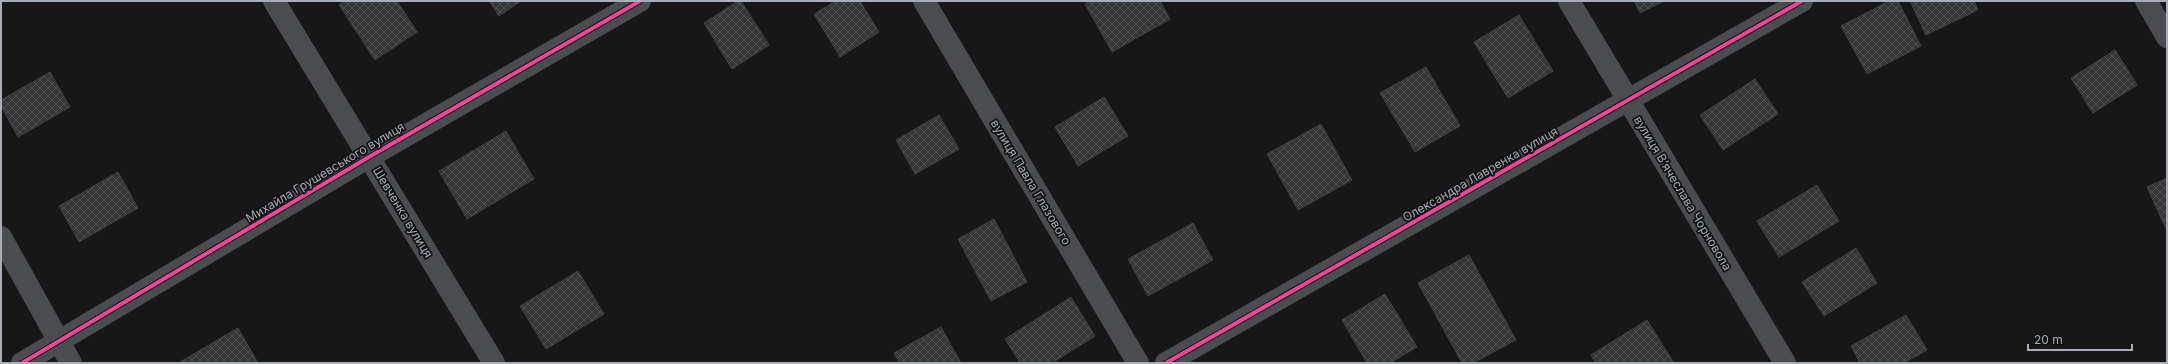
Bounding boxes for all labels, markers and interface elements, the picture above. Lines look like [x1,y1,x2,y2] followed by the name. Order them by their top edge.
[1631,113,1735,273] street label: вулиця В’ячеслава Чорновола
[988,117,1074,247] street label: вулиця Павла Глазового
[243,119,407,225] street label: Михайла Грушевського вулиця
[1400,123,1560,225] street label: Олександра Лавренка вулиця
[370,164,436,260] street label: Шевченка вулиця
[2028,326,2132,352] scale bar
[2034,332,2063,347] text: 20 m

